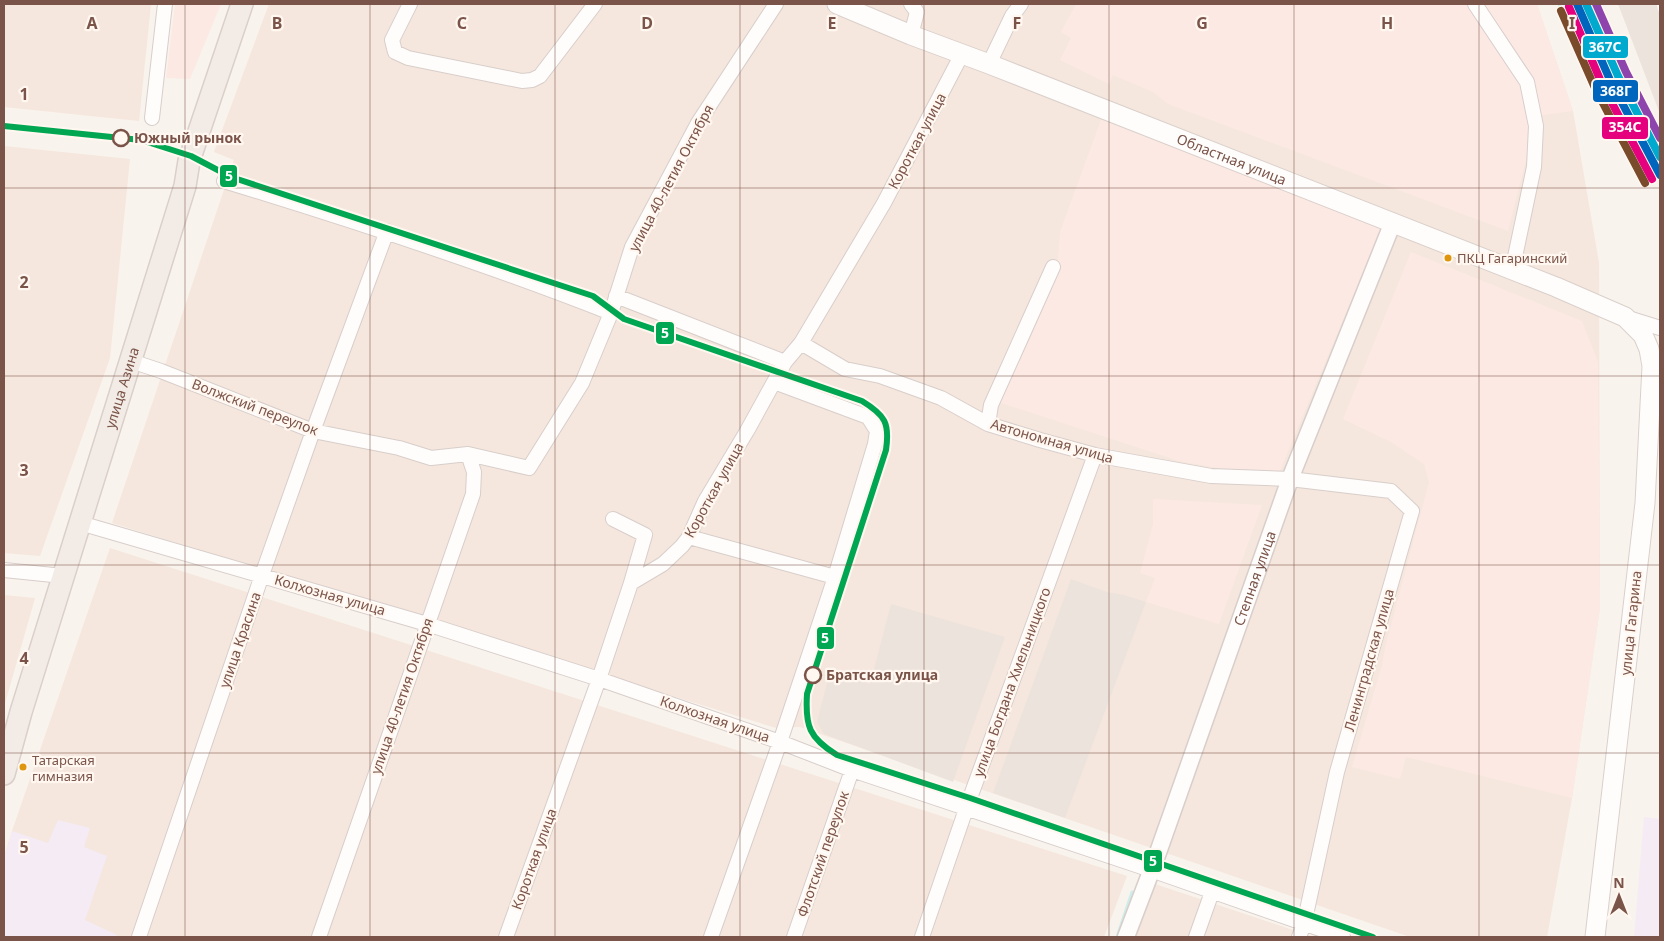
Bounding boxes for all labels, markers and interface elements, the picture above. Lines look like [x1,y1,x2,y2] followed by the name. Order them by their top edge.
[86,12,98,34] text: A
[272,12,282,34] text: B
[457,12,467,34] text: C
[641,12,653,34] text: D
[828,12,837,34] text: E
[1013,12,1021,34] text: F
[1196,12,1208,34] text: G
[1381,12,1393,34] text: H
[1569,12,1575,34] text: I
[1582,35,1629,59] line badge: 367С
[1588,37,1622,56] text: 367С
[1592,79,1639,103] line badge: 368Г
[1600,81,1632,100] text: 368Г
[19,83,29,105] text: 1
[883,89,950,192] street label: Короткая улица
[624,101,717,255] street label: улица 40-летия Октября
[1601,116,1649,140] line badge: 354С
[1608,117,1642,136] text: 354С
[134,128,242,147] place label: Южный рынок
[112,129,130,147] marker: Южный рынок
[1174,129,1289,189] street label: Областная улица
[219,164,238,188] line badge: 5
[225,166,233,185] text: 5
[1457,249,1567,267] place label: ПКЦ Гагаринский
[1443,253,1453,263] marker: ПКЦ Гагаринский
[19,271,29,293] text: 2
[655,321,675,345] line badge: 5
[661,323,669,342] text: 5
[100,344,143,431] street label: улица Азина
[189,374,322,440] street label: Волжский переулок
[989,414,1116,467] street label: Автономная улица
[679,439,748,541] street label: Короткая улица
[19,459,29,481] text: 3
[1229,528,1280,628] street label: Степная улица
[272,570,388,619] street label: Колхозная улица
[1616,570,1645,676] street label: улица Гагарина
[968,584,1055,779] street label: улица Богдана Хмельницкого
[1339,586,1398,733] street label: Ленинградская улица
[214,589,265,690] street label: улица Красина
[366,615,437,776] street label: улица 40-летия Октября
[816,626,835,650] line badge: 5
[821,628,829,647] text: 5
[19,647,29,669] text: 4
[826,665,938,684] place label: Братская улица
[804,666,822,684] marker: Братская улица
[658,691,773,746] street label: Колхозная улица
[32,751,95,785] place label: Татарская гимназия
[18,762,28,772] marker: Татарская гимназия
[792,788,853,919] street label: Флотский переулок
[506,806,561,912] street label: Короткая улица
[19,836,29,858] text: 5
[1143,849,1163,873] line badge: 5
[1149,851,1157,870] text: 5
[1594,871,1644,921] north arrow
[1613,873,1625,892] text: N

